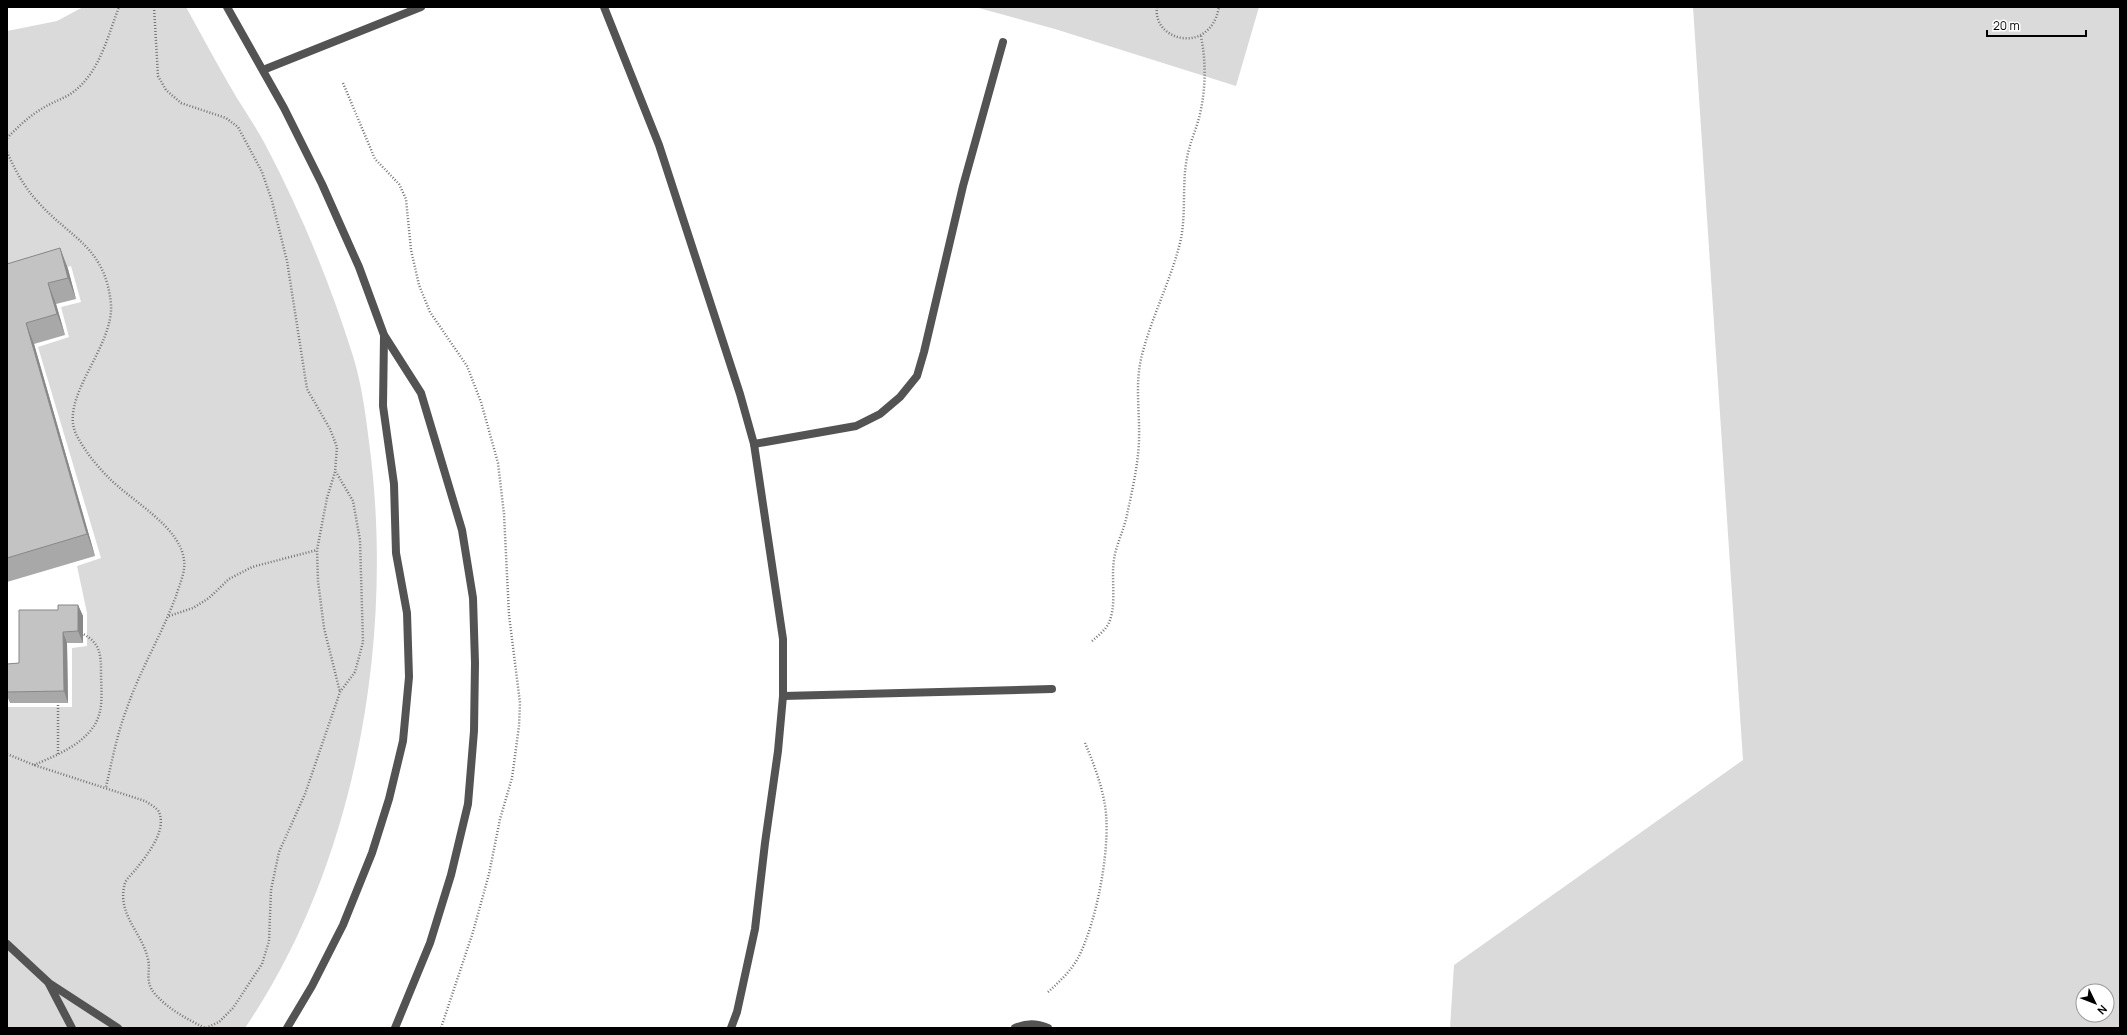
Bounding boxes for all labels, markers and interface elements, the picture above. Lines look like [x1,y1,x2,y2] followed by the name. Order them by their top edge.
[1987,12,2086,38] scale bar
[1993,17,2020,34] text: 20 m
[2075,983,2115,1023] north arrow
[2094,1002,2111,1018] text: N

